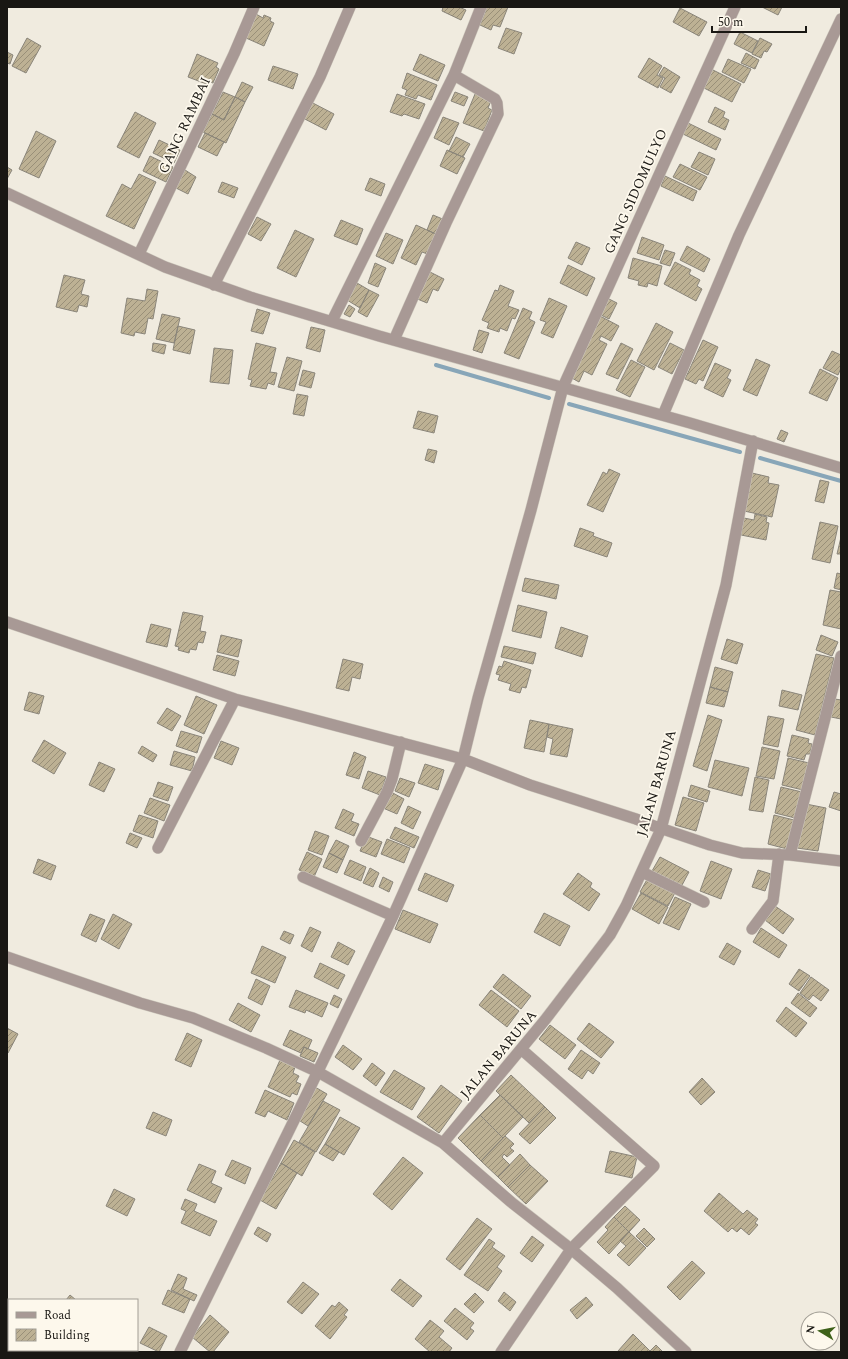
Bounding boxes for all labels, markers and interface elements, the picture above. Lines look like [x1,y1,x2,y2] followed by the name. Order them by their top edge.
[712,8,806,34] scale bar
[718,13,743,32] text: 50 m
[153,73,216,177] street label: GANG RAMBAI
[598,125,672,257] street label: GANG SIDOMULYO
[631,727,682,839] street label: JALAN BARUNA
[455,1005,542,1103] street label: JALAN BARUNA
[8,1299,138,1351] legend
[44,1306,71,1325] text: Road
[800,1311,840,1351] north arrow
[801,1323,820,1335] text: N
[44,1326,90,1345] text: Building

